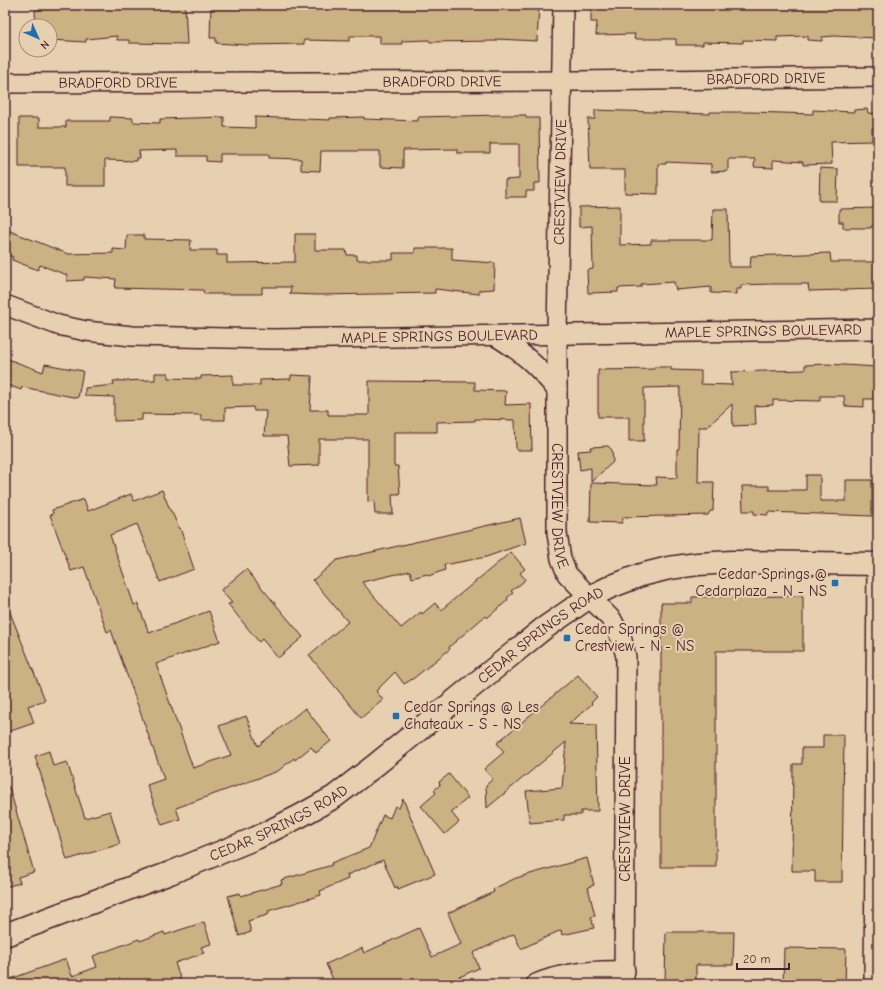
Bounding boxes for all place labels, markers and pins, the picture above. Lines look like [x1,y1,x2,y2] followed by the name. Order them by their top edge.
[696,565,827,600] place label: Cedar Springs @ Cedarplaza - N - NS
[830,578,840,588] marker: Cedar Springs @ Cedarplaza - N - NS
[575,620,694,655] place label: Cedar Springs @ Crestview - N - NS
[562,633,572,643] marker: Cedar Springs @ Crestview - N - NS
[404,698,539,733] place label: Cedar Springs @ Les Chateaux - S - NS
[391,711,401,721] marker: Cedar Springs @ Les Chateaux - S - NS

